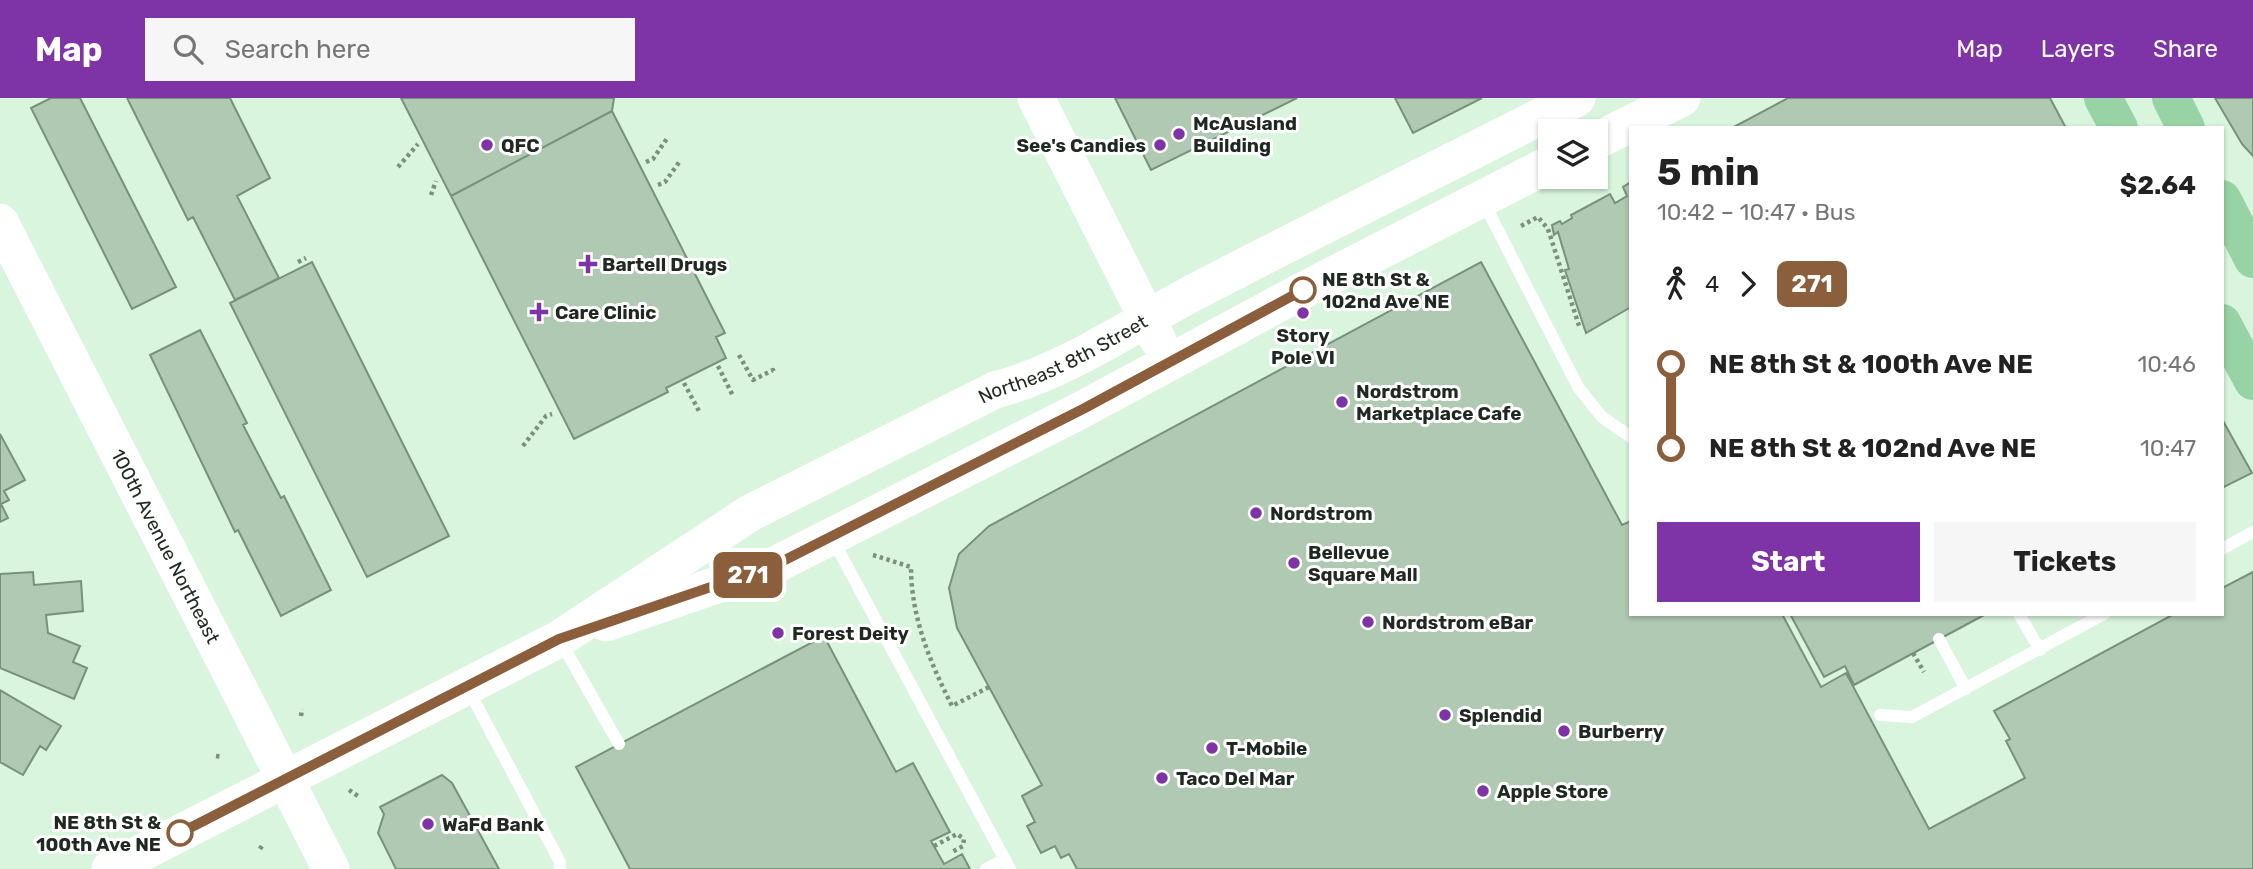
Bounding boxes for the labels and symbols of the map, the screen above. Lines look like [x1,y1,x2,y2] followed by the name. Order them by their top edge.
[1193,112,1297,157] place label: McAusland Building
[1171,126,1187,142] marker: McAusland Building
[501,134,540,157] place label: QFC
[1016,134,1146,157] place label: See's Candies
[479,137,495,153] marker: QFC
[1152,137,1168,153] marker: See's Candies
[602,253,727,276] place label: Bartell Drugs
[580,256,596,272] marker: Bartell Drugs
[1322,268,1449,313] place label: NE 8th St & 102nd Ave NE
[1290,277,1316,303] marker: NE 8th St & 102nd Ave NE
[555,301,657,324] place label: Care Clinic
[529,302,549,322] marker: Care Clinic
[1295,305,1311,321] marker: Story Pole VI
[974,310,1152,409] street label: Northeast 8th Street
[1271,324,1335,369] place label: Story Pole VI
[1356,380,1522,425] place label: Nordstrom Marketplace Cafe
[1334,394,1350,410] marker: Nordstrom Marketplace Cafe
[106,445,225,648] street label: 100th Avenue Northeast
[1270,502,1373,525] place label: Nordstrom
[1248,505,1264,521] marker: Nordstrom
[1308,541,1418,586] place label: Bellevue Square Mall
[708,552,788,598] line badge: 271
[1286,555,1302,571] marker: Bellevue Square Mall
[1382,611,1534,634] place label: Nordstrom eBar
[1360,614,1376,630] marker: Nordstrom eBar
[792,622,910,645] place label: Forest Deity
[770,625,786,641] marker: Forest Deity
[1459,704,1542,727] place label: Splendid
[1437,707,1453,723] marker: Splendid
[1578,720,1665,743] place label: Burberry
[1556,723,1572,739] marker: Burberry
[1226,737,1307,760] place label: T-Mobile
[1204,740,1220,756] marker: T-Mobile
[1176,767,1295,790] place label: Taco Del Mar
[1154,770,1170,786] marker: Taco Del Mar
[1497,780,1608,803] place label: Apple Store
[1475,783,1491,799] marker: Apple Store
[36,811,161,856] place label: NE 8th St & 100th Ave NE
[442,813,544,836] place label: WaFd Bank
[420,816,436,832] marker: WaFd Bank
[167,820,193,846] marker: NE 8th St & 100th Ave NE

